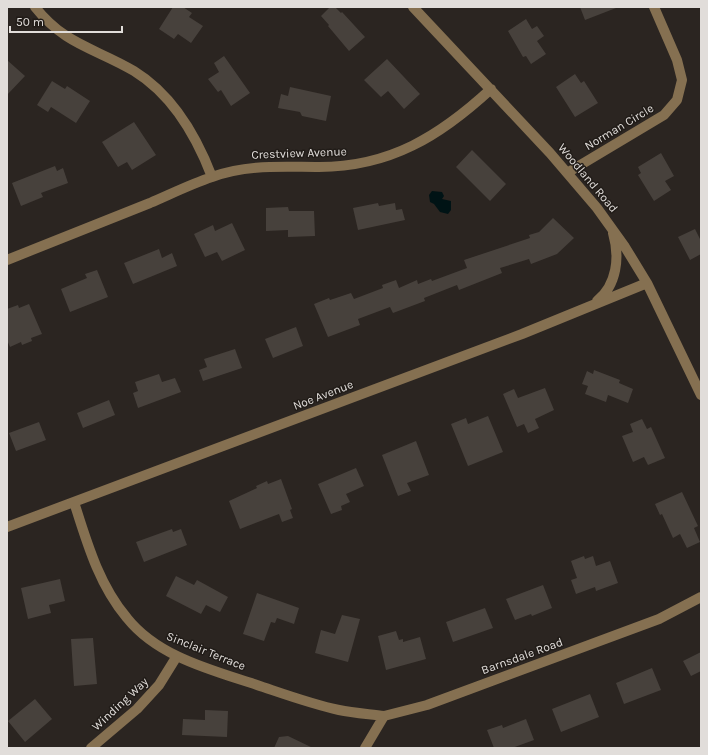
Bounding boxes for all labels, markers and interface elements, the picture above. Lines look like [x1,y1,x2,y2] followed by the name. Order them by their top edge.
[10,8,122,34] scale bar
[16,15,44,29] text: 50 m
[582,101,656,153] street label: Norman Circle
[555,141,621,215] street label: Woodland Road
[251,144,347,162] street label: Crestview Avenue
[291,377,355,413] street label: Noe Avenue
[164,629,248,673] street label: Sinclair Terrace
[479,635,565,677] street label: Barnsdale Road
[89,674,151,734] street label: Winding Way

